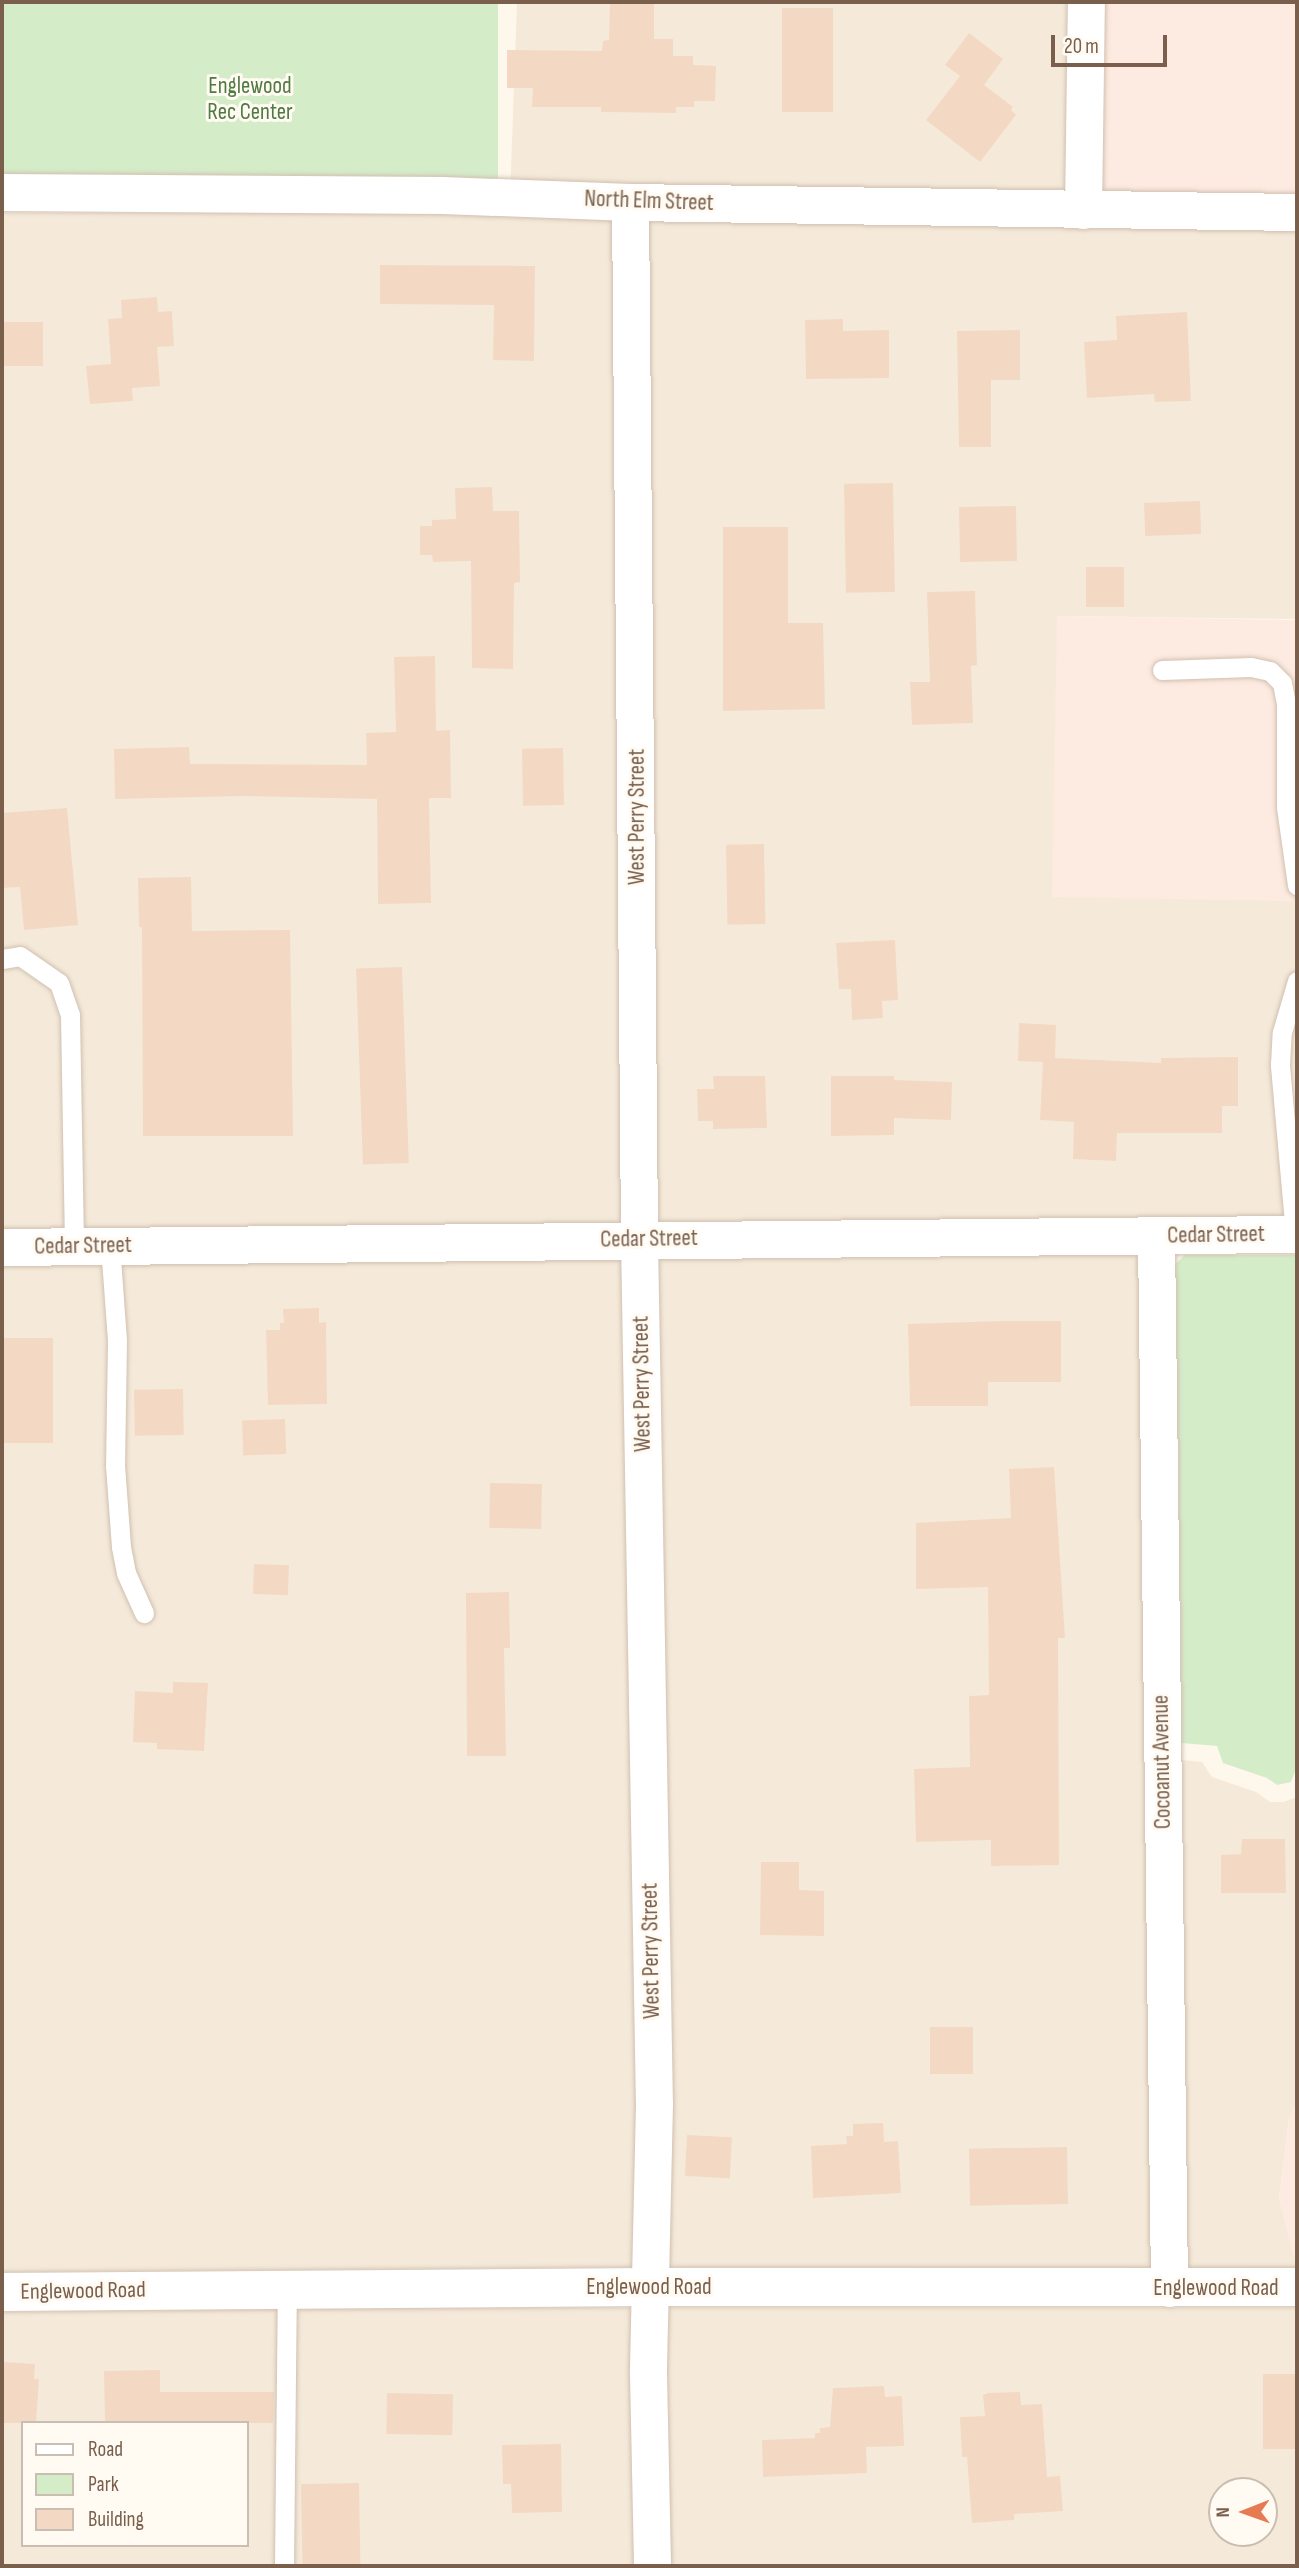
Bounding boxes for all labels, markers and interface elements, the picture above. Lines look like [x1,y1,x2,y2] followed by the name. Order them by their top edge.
[1054,21,1170,65] scale bar
[1064,34,1099,59] text: 20 m
[207,72,293,126] park label: Englewood Rec Center
[584,185,714,217] street label: North Elm Street
[623,749,651,885] street label: West Perry Street
[1167,1220,1265,1250] street label: Cedar Street
[600,1224,698,1254] street label: Cedar Street
[34,1231,132,1261] street label: Cedar Street
[627,1316,657,1452] street label: West Perry Street
[1147,1695,1177,1829] street label: Cocoanut Avenue
[636,1883,666,2019] street label: West Perry Street
[586,2273,712,2301] street label: Englewood Road
[1153,2274,1279,2302] street label: Englewood Road
[20,2276,146,2306] street label: Englewood Road
[21,2421,248,2547] legend
[88,2437,123,2462] text: Road
[88,2472,119,2497] text: Park
[1208,2477,1278,2547] north arrow
[88,2507,144,2532] text: Building
[1212,2507,1235,2518] text: N

